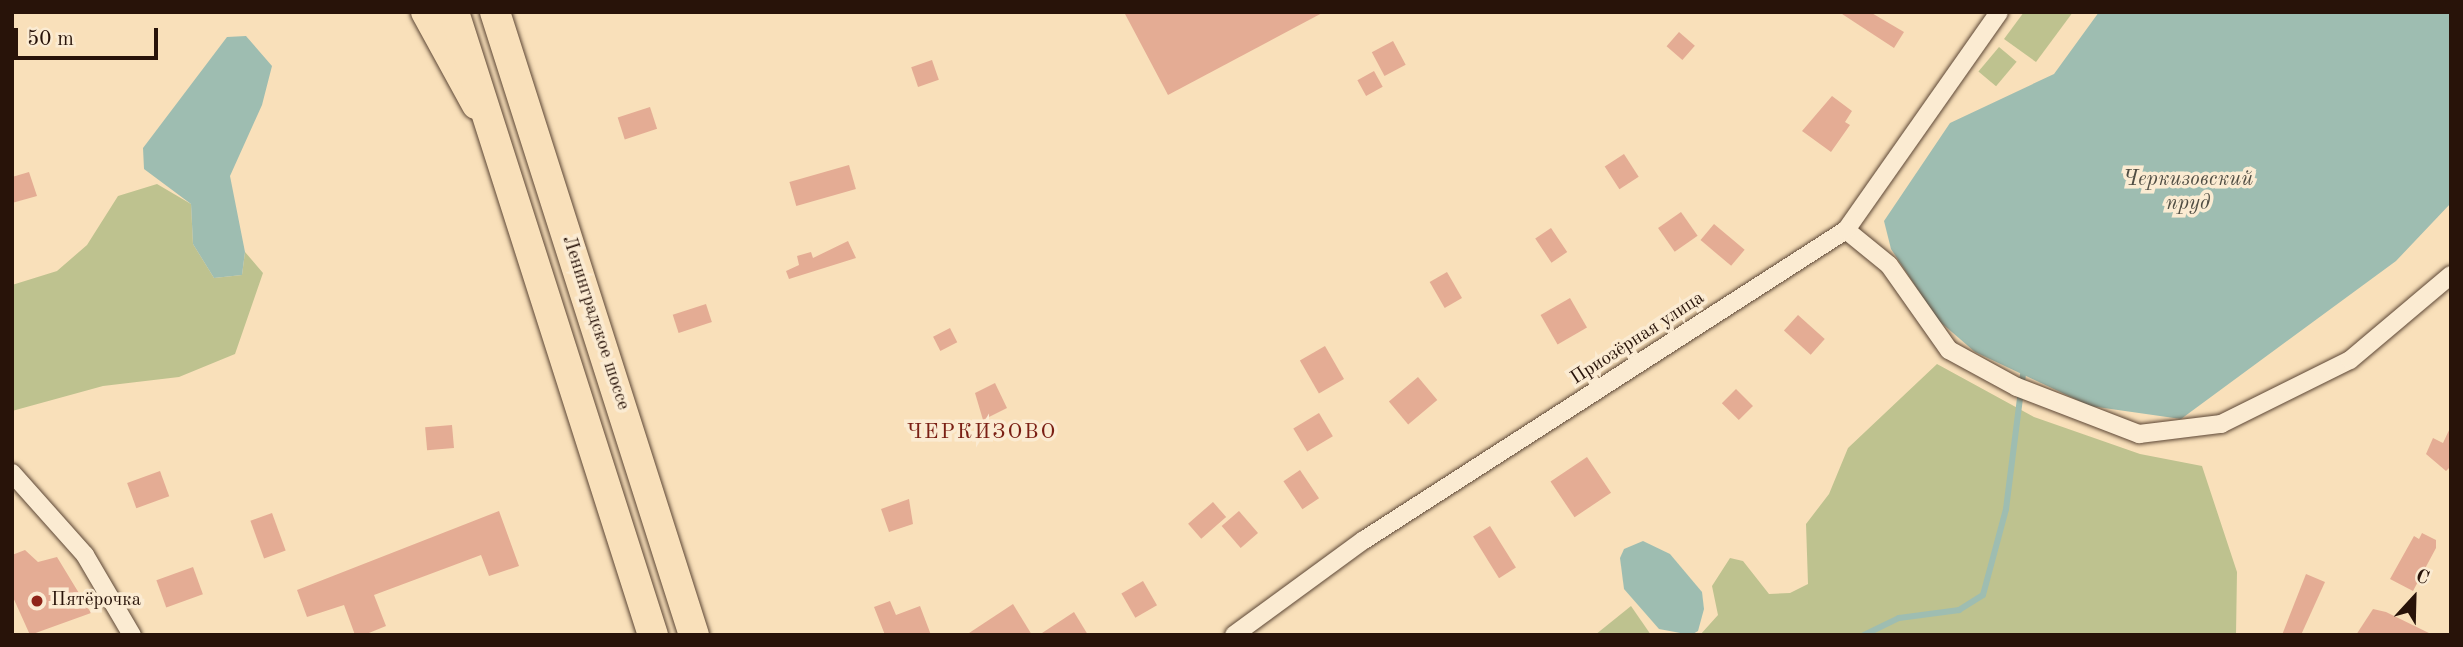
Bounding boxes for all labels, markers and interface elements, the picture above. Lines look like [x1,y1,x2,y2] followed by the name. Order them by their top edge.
[18,14,161,58] scale bar
[27,29,74,50] text: 50 m
[2123,167,2253,217] water label: Черкизовский пруд
[556,233,634,413] street label: Ленинградское шоссе
[1567,287,1709,391] street label: Приозёрная улица
[908,420,1056,446] district label: ЧЕРКИЗОВО
[2379,563,2449,633] north arrow
[2413,567,2431,589] text: С
[51,590,141,612] place label: Пятёрочка
[29,593,45,609] marker: Пятёрочка

